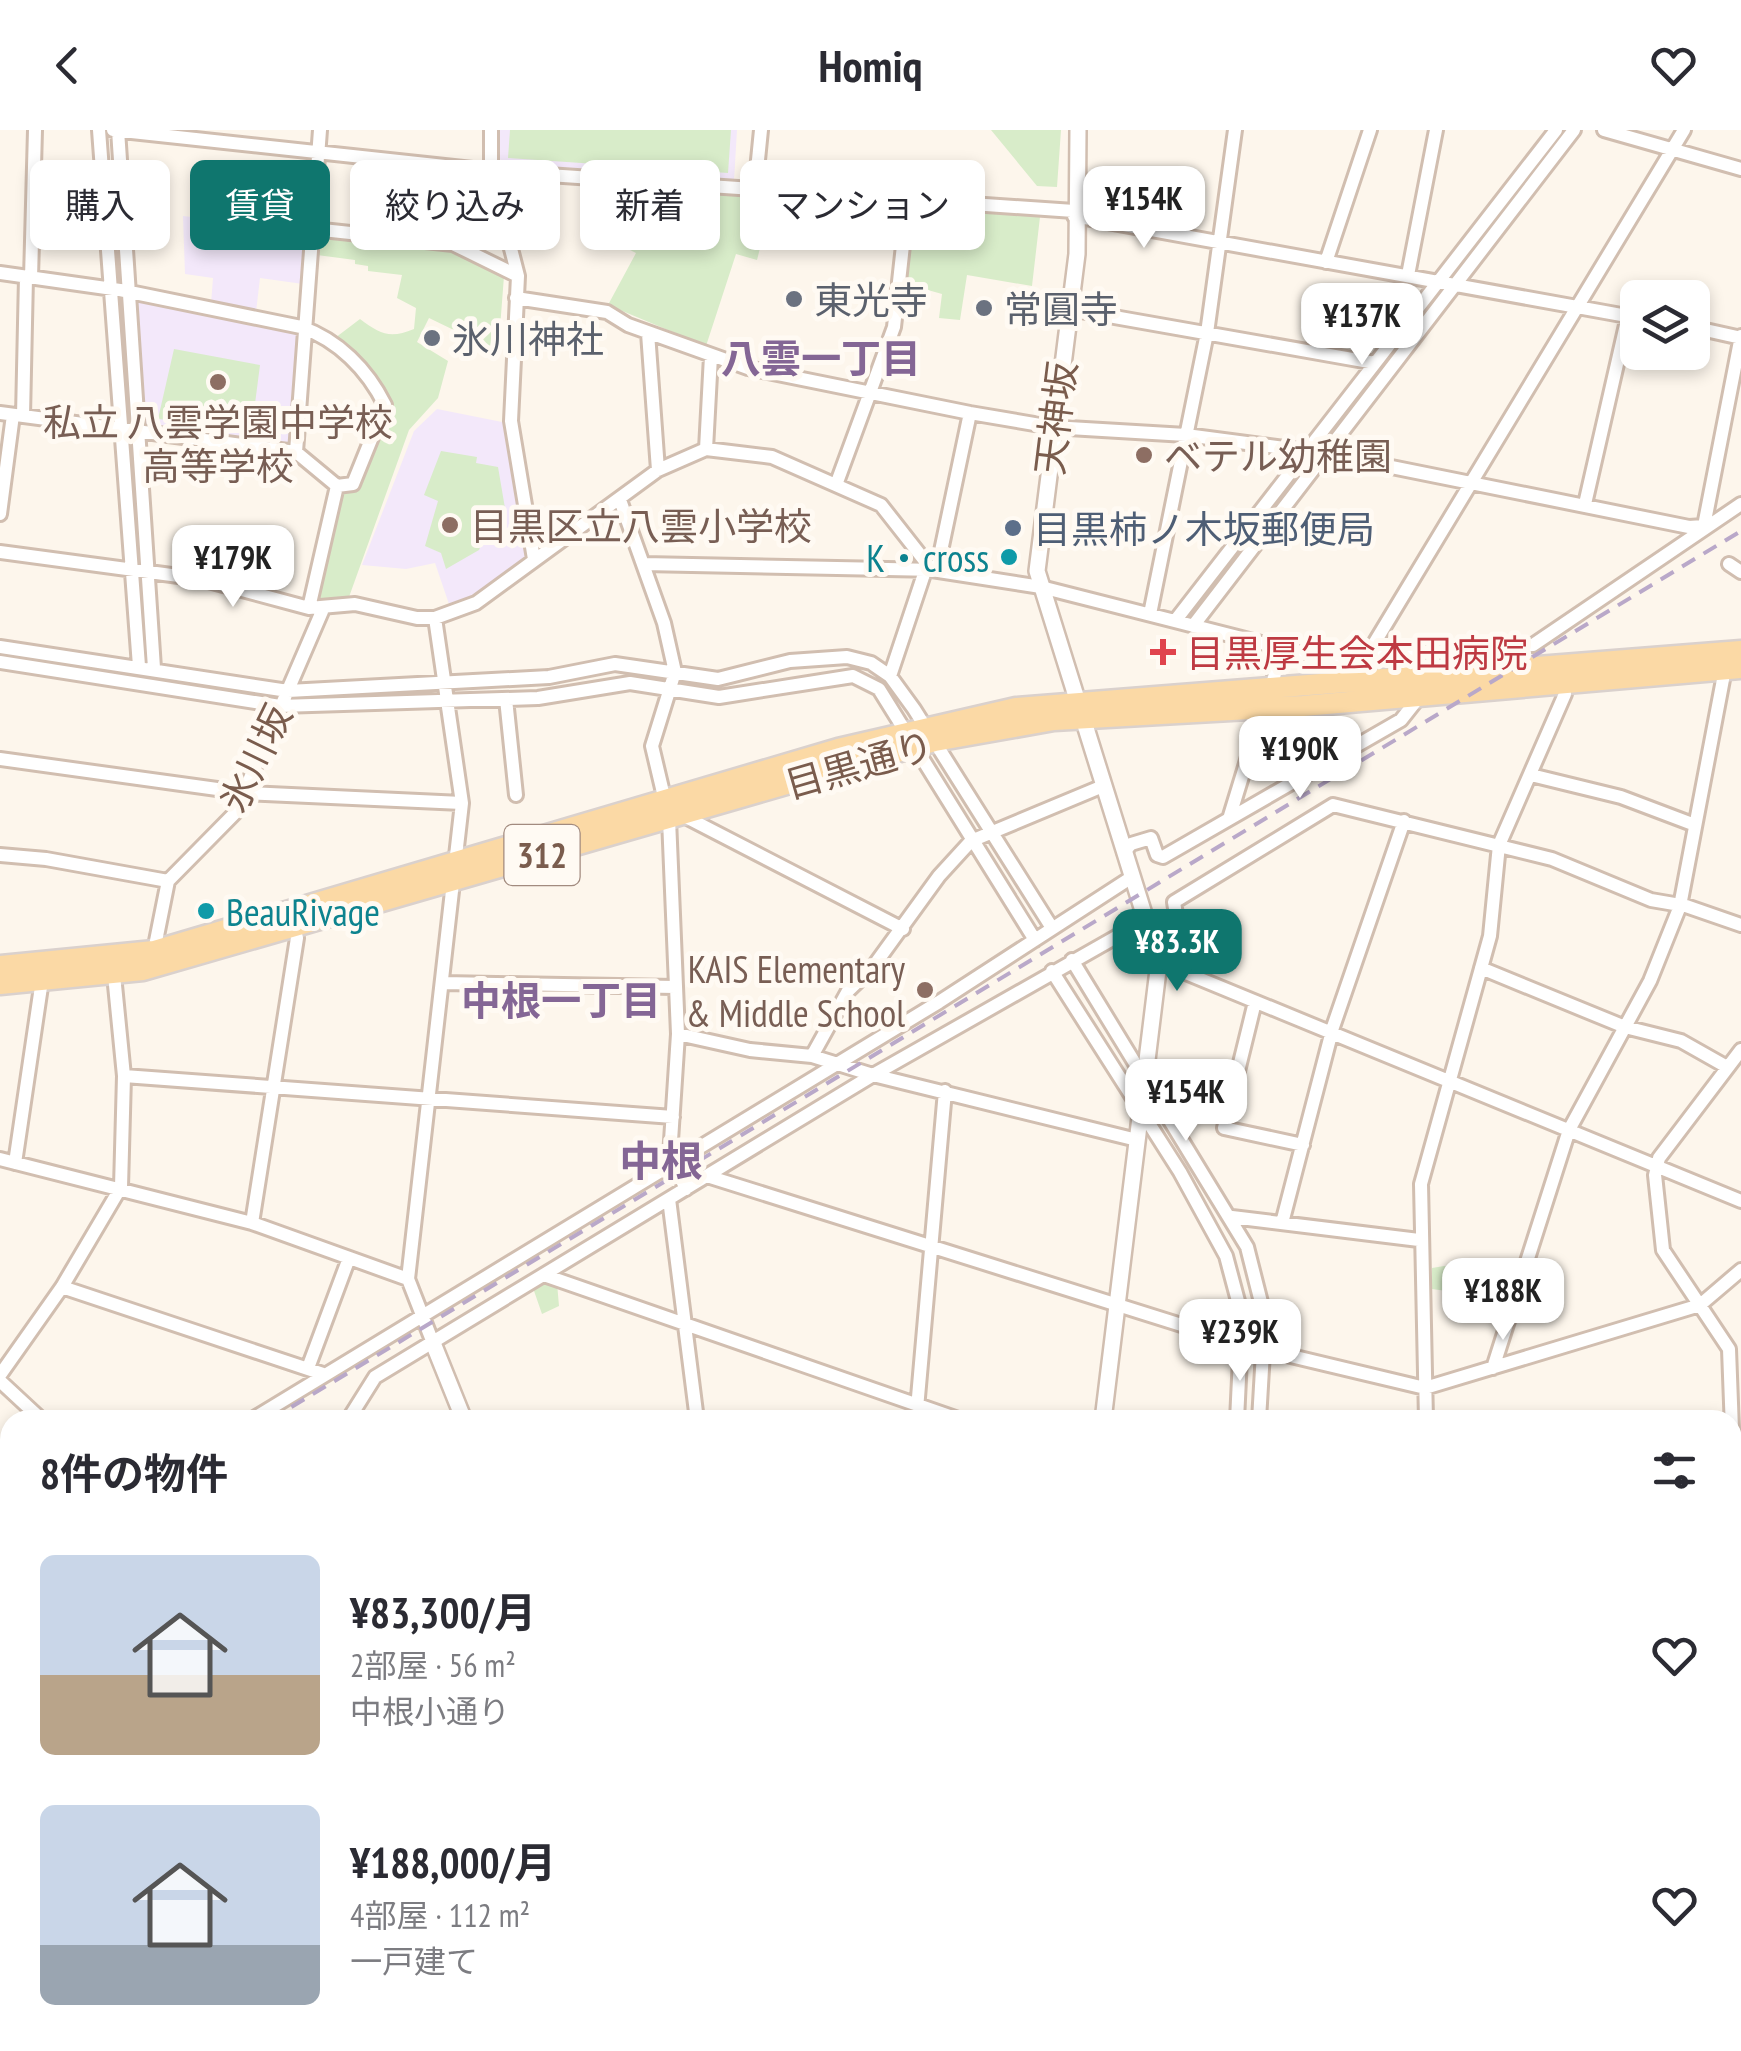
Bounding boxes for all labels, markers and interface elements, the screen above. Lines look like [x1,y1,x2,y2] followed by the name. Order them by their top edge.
[819,36,922,94] text: Homiq
[40,38,95,93] icon: back
[1646,38,1701,93] icon: heart
[30,160,170,250] chip: 購入
[190,160,330,250] chip: 賃貸
[350,160,560,250] chip: 絞り込み
[580,160,720,250] chip: 新着
[740,160,985,250] chip: マンション
[1074,166,1214,251] pin: ¥154K
[1105,177,1183,219] text: ¥154K
[814,275,928,324] place label: 東光寺
[1620,280,1710,370] map controls
[1620,280,1710,370] button: layers
[1292,283,1432,368] pin: ¥137K
[1004,284,1118,333] place label: 常圓寺
[783,288,805,310] marker: 東光寺
[1323,294,1401,336] text: ¥137K
[973,297,995,319] marker: 常圓寺
[452,314,604,363] place label: 氷川神社
[421,327,443,349] marker: 氷川神社
[721,332,921,384] district label: 八雲一丁目
[1024,358,1086,478] street label: 天神坂
[207,371,229,393] marker: 私立 八雲学園中学校 高等学校
[43,397,393,490] place label: 私立 八雲学園中学校 高等学校
[1164,431,1392,480] place label: ベテル幼稚園
[1133,444,1155,466] marker: ベテル幼稚園
[470,501,812,550] place label: 目黒区立八雲小学校
[1033,504,1375,553] place label: 目黒柿ノ木坂郵便局
[439,514,461,536] marker: 目黒区立八雲小学校
[1002,517,1024,539] marker: 目黒柿ノ木坂郵便局
[163,525,303,610] pin: ¥179K
[866,533,989,582] place label: K・cross
[194,536,272,578] text: ¥179K
[998,546,1020,568] marker: K・cross
[1186,628,1528,677] place label: 目黒厚生会本田病院
[1150,639,1176,665] marker: 目黒厚生会本田病院
[208,696,302,820] street label: 氷川坂
[1230,716,1370,801] pin: ¥190K
[779,719,939,809] street label: 目黒通り
[1261,727,1339,769] text: ¥190K
[504,825,580,885] road number: 312
[226,887,380,936] place label: BeauRivage
[195,900,217,922] marker: BeauRivage
[1096,909,1258,994] pin: ¥83.3K
[1135,920,1219,962] text: ¥83.3K
[686,944,906,1037] place label: KAIS Elementary & Middle School
[461,974,661,1026] district label: 中根一丁目
[914,979,936,1001] marker: KAIS Elementary & Middle School
[1116,1059,1256,1144] pin: ¥154K
[1147,1070,1225,1112] text: ¥154K
[619,1133,703,1188] district label: 中根
[1433,1258,1573,1343] pin: ¥188K
[1464,1269,1542,1311] text: ¥188K
[1170,1299,1310,1384] pin: ¥239K
[1201,1310,1279,1352] text: ¥239K
[1647,1443,1702,1498] icon: filters
[40,1446,228,1501] text: 8件の物件
[350,1585,536,1640] text: ¥83,300/月
[120,1595,240,1715] icon: home
[1647,1628,1702,1683] icon: heart
[350,1644,516,1686] text: 2部屋 · 56 m²
[350,1690,510,1732] text: 中根小通り
[350,1835,556,1890] text: ¥188,000/月
[120,1845,240,1965] icon: home
[1647,1878,1702,1933] icon: heart
[350,1894,530,1936] text: 4部屋 · 112 m²
[350,1940,478,1982] text: 一戸建て

